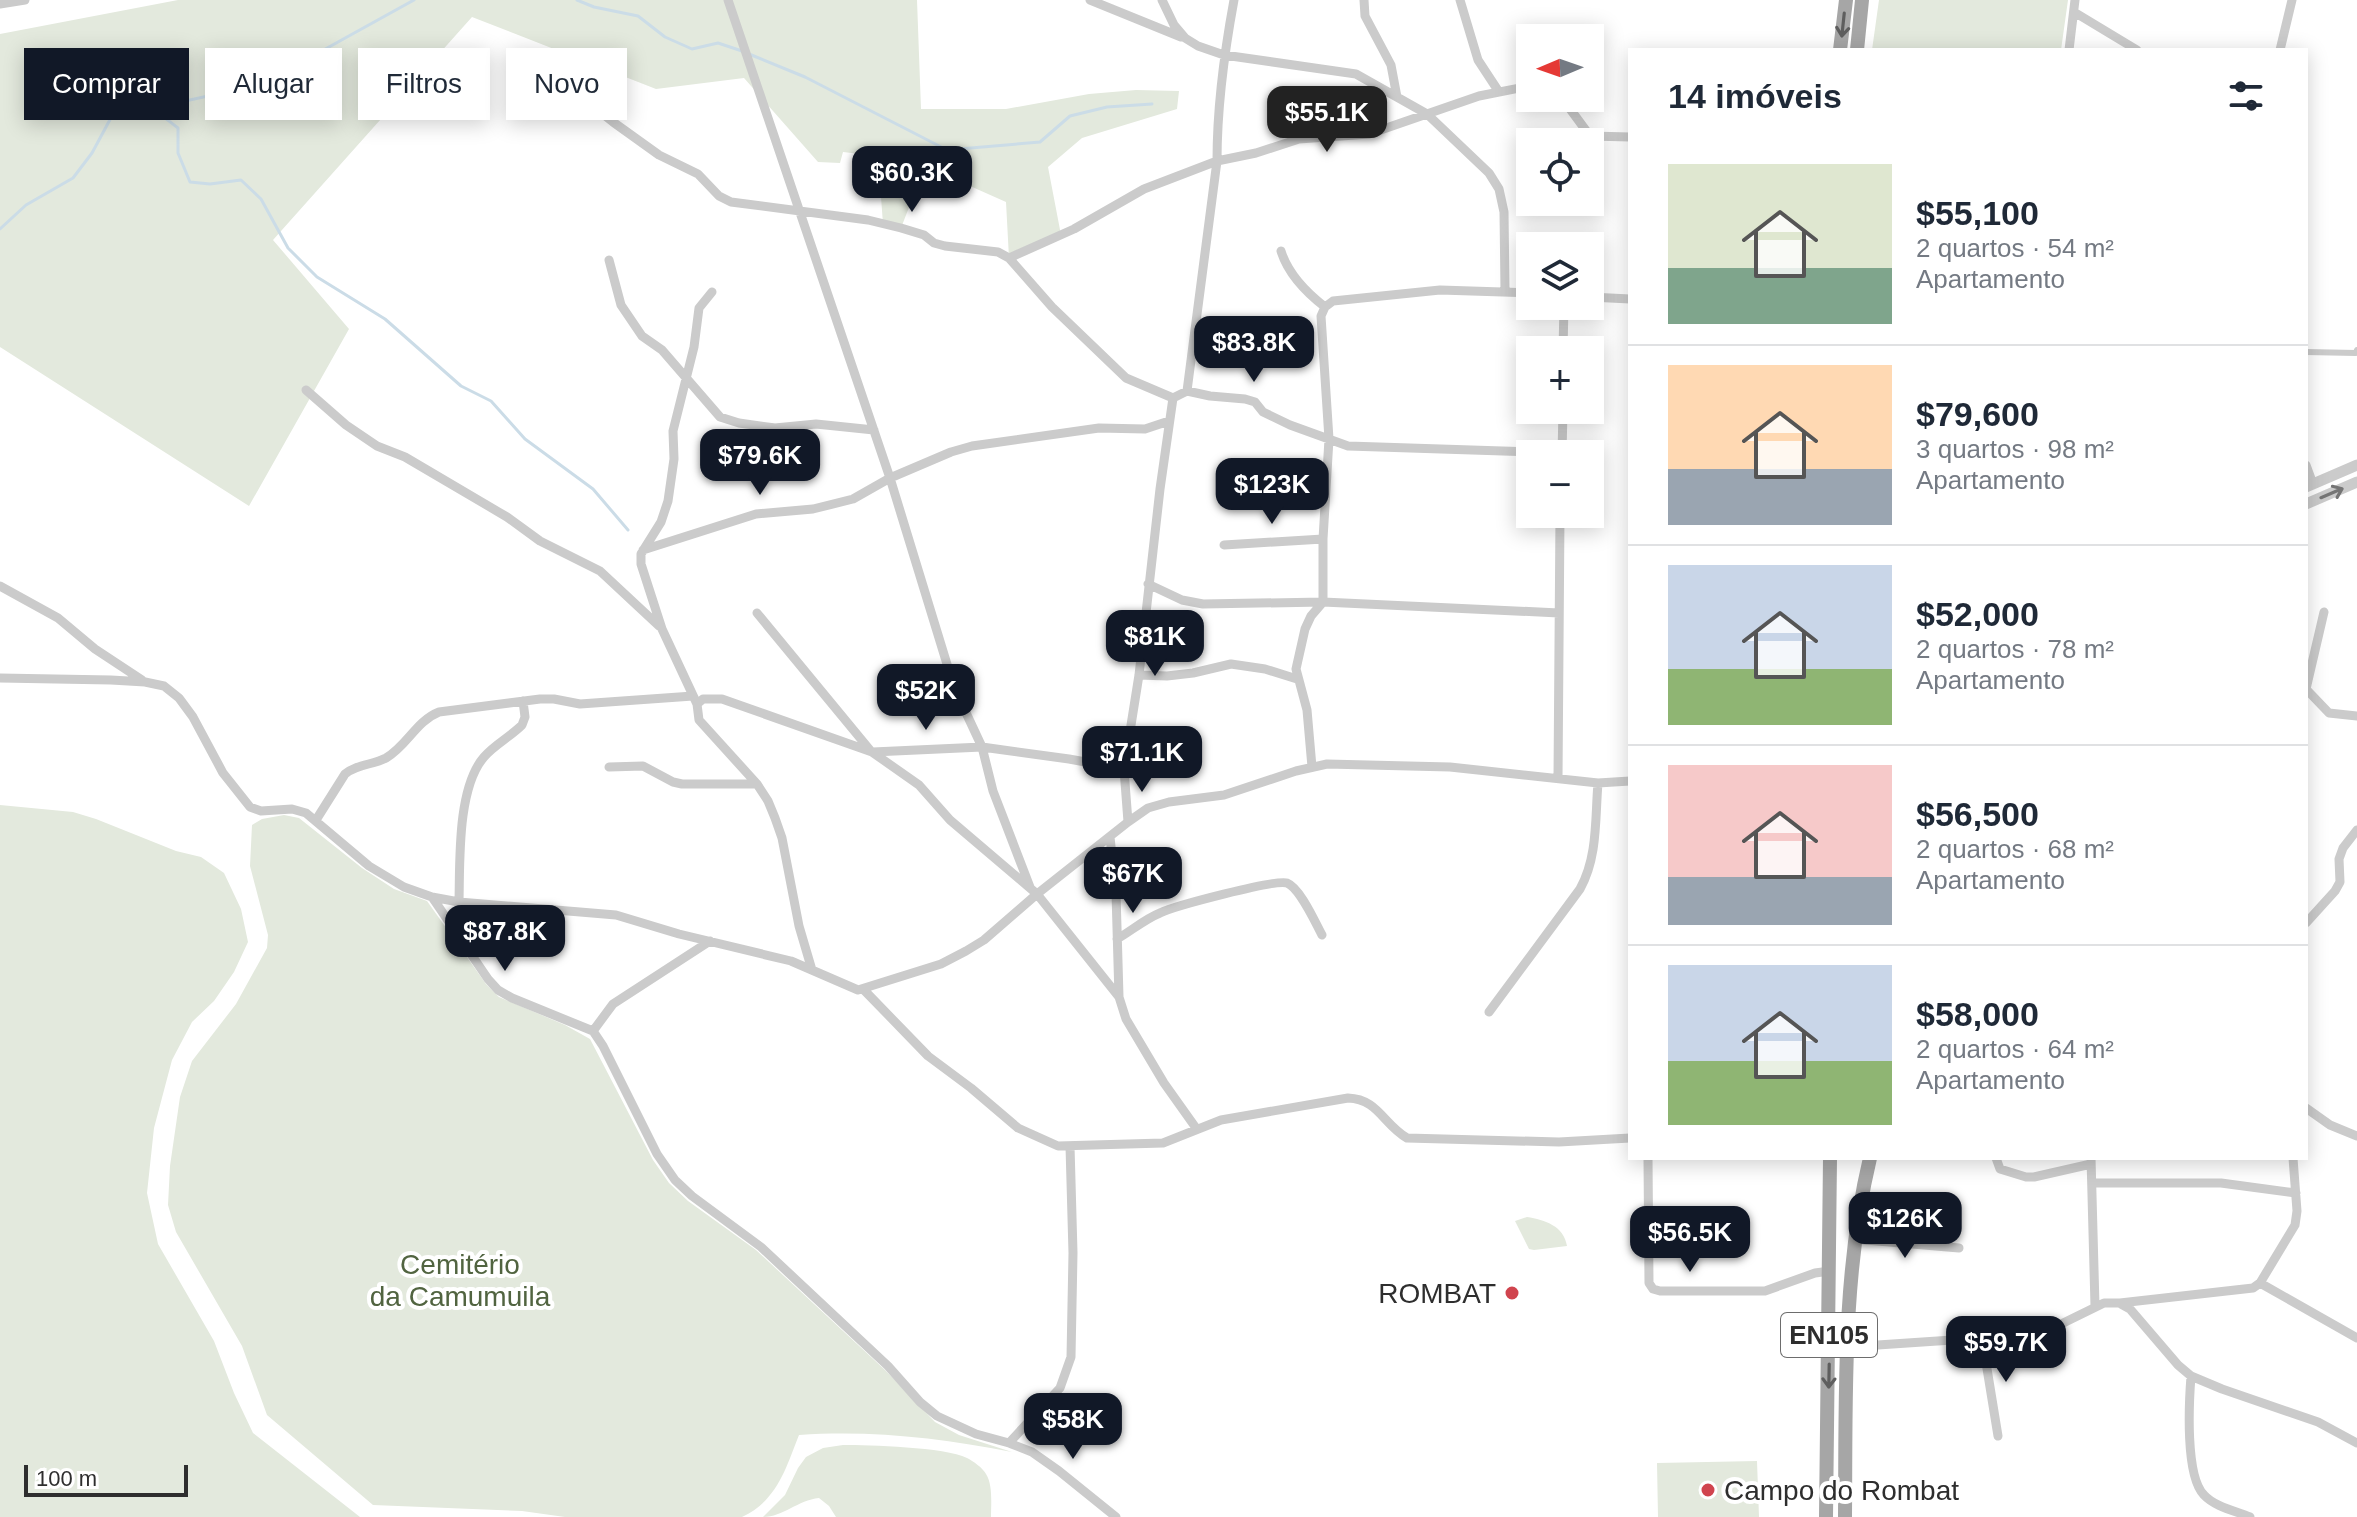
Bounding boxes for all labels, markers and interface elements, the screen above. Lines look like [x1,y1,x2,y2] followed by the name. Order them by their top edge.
[1836,11,1851,38] one-way arrow
[1516,24,1604,112] north arrow
[1516,24,1604,528] map controls
[24,48,189,120] chip: Comprar
[205,48,342,120] chip: Alugar
[358,48,490,120] chip: Filtros
[506,48,627,120] chip: Novo
[2224,74,2268,118] icon: filters
[1668,77,1842,115] text: 14 imóveis
[1262,86,1392,154] pin: $55.1K
[1285,97,1369,127] text: $55.1K
[1516,128,1604,216] button: locate
[847,146,977,214] pin: $60.3K
[870,157,954,187] text: $60.3K
[1916,194,2039,232] text: $55,100
[1732,196,1828,292] icon: home
[1516,232,1604,320] button: layers
[1916,233,2114,263] text: 2 quartos · 54 m²
[1916,264,2065,294] text: Apartamento
[1189,316,1319,384] pin: $83.8K
[1212,327,1296,357] text: $83.8K
[1516,336,1604,424] button: +
[1916,395,2039,433] text: $79,600
[1732,397,1828,493] icon: home
[695,429,825,497] pin: $79.6K
[1916,434,2114,464] text: 3 quartos · 98 m²
[718,440,802,470] text: $79.6K
[1516,440,1604,528] button: −
[1216,458,1328,526] pin: $123K
[1916,465,2065,495] text: Apartamento
[1234,469,1310,499] text: $123K
[2319,484,2343,499] one-way arrow
[1916,595,2039,633] text: $52,000
[1732,597,1828,693] icon: home
[1108,610,1202,678] pin: $81K
[1124,621,1186,651] text: $81K
[1916,634,2114,664] text: 2 quartos · 78 m²
[879,664,973,732] pin: $52K
[1916,665,2065,695] text: Apartamento
[895,675,957,705] text: $52K
[1077,726,1207,794] pin: $71.1K
[1100,737,1184,767] text: $71.1K
[1916,795,2039,833] text: $56,500
[1732,797,1828,893] icon: home
[1916,834,2114,864] text: 2 quartos · 68 m²
[1086,847,1180,915] pin: $67K
[1102,858,1164,888] text: $67K
[1916,865,2065,895] text: Apartamento
[440,905,570,973] pin: $87.8K
[463,916,547,946] text: $87.8K
[1916,995,2039,1033] text: $58,000
[1732,997,1828,1093] icon: home
[1916,1034,2114,1064] text: 2 quartos · 64 m²
[1916,1065,2065,1095] text: Apartamento
[1849,1192,1961,1260] pin: $126K
[1867,1203,1943,1233] text: $126K
[1625,1206,1755,1274] pin: $56.5K
[1648,1217,1732,1247] text: $56.5K
[370,1249,551,1312] park label: Cemitério da Camumuila
[1378,1278,1496,1309] place label: ROMBAT
[1503,1284,1521,1302] marker: ROMBAT
[1781,1313,1877,1357] road number: EN105
[1941,1316,2071,1384] pin: $59.7K
[1964,1327,2048,1357] text: $59.7K
[1821,1362,1837,1389] one-way arrow
[1026,1393,1120,1461] pin: $58K
[1042,1404,1104,1434] text: $58K
[24,1461,188,1497] scale bar
[36,1466,97,1491] text: 100 m
[1724,1475,1959,1506] place label: Campo do Rombat
[1699,1481,1717,1499] marker: Campo do Rombat

